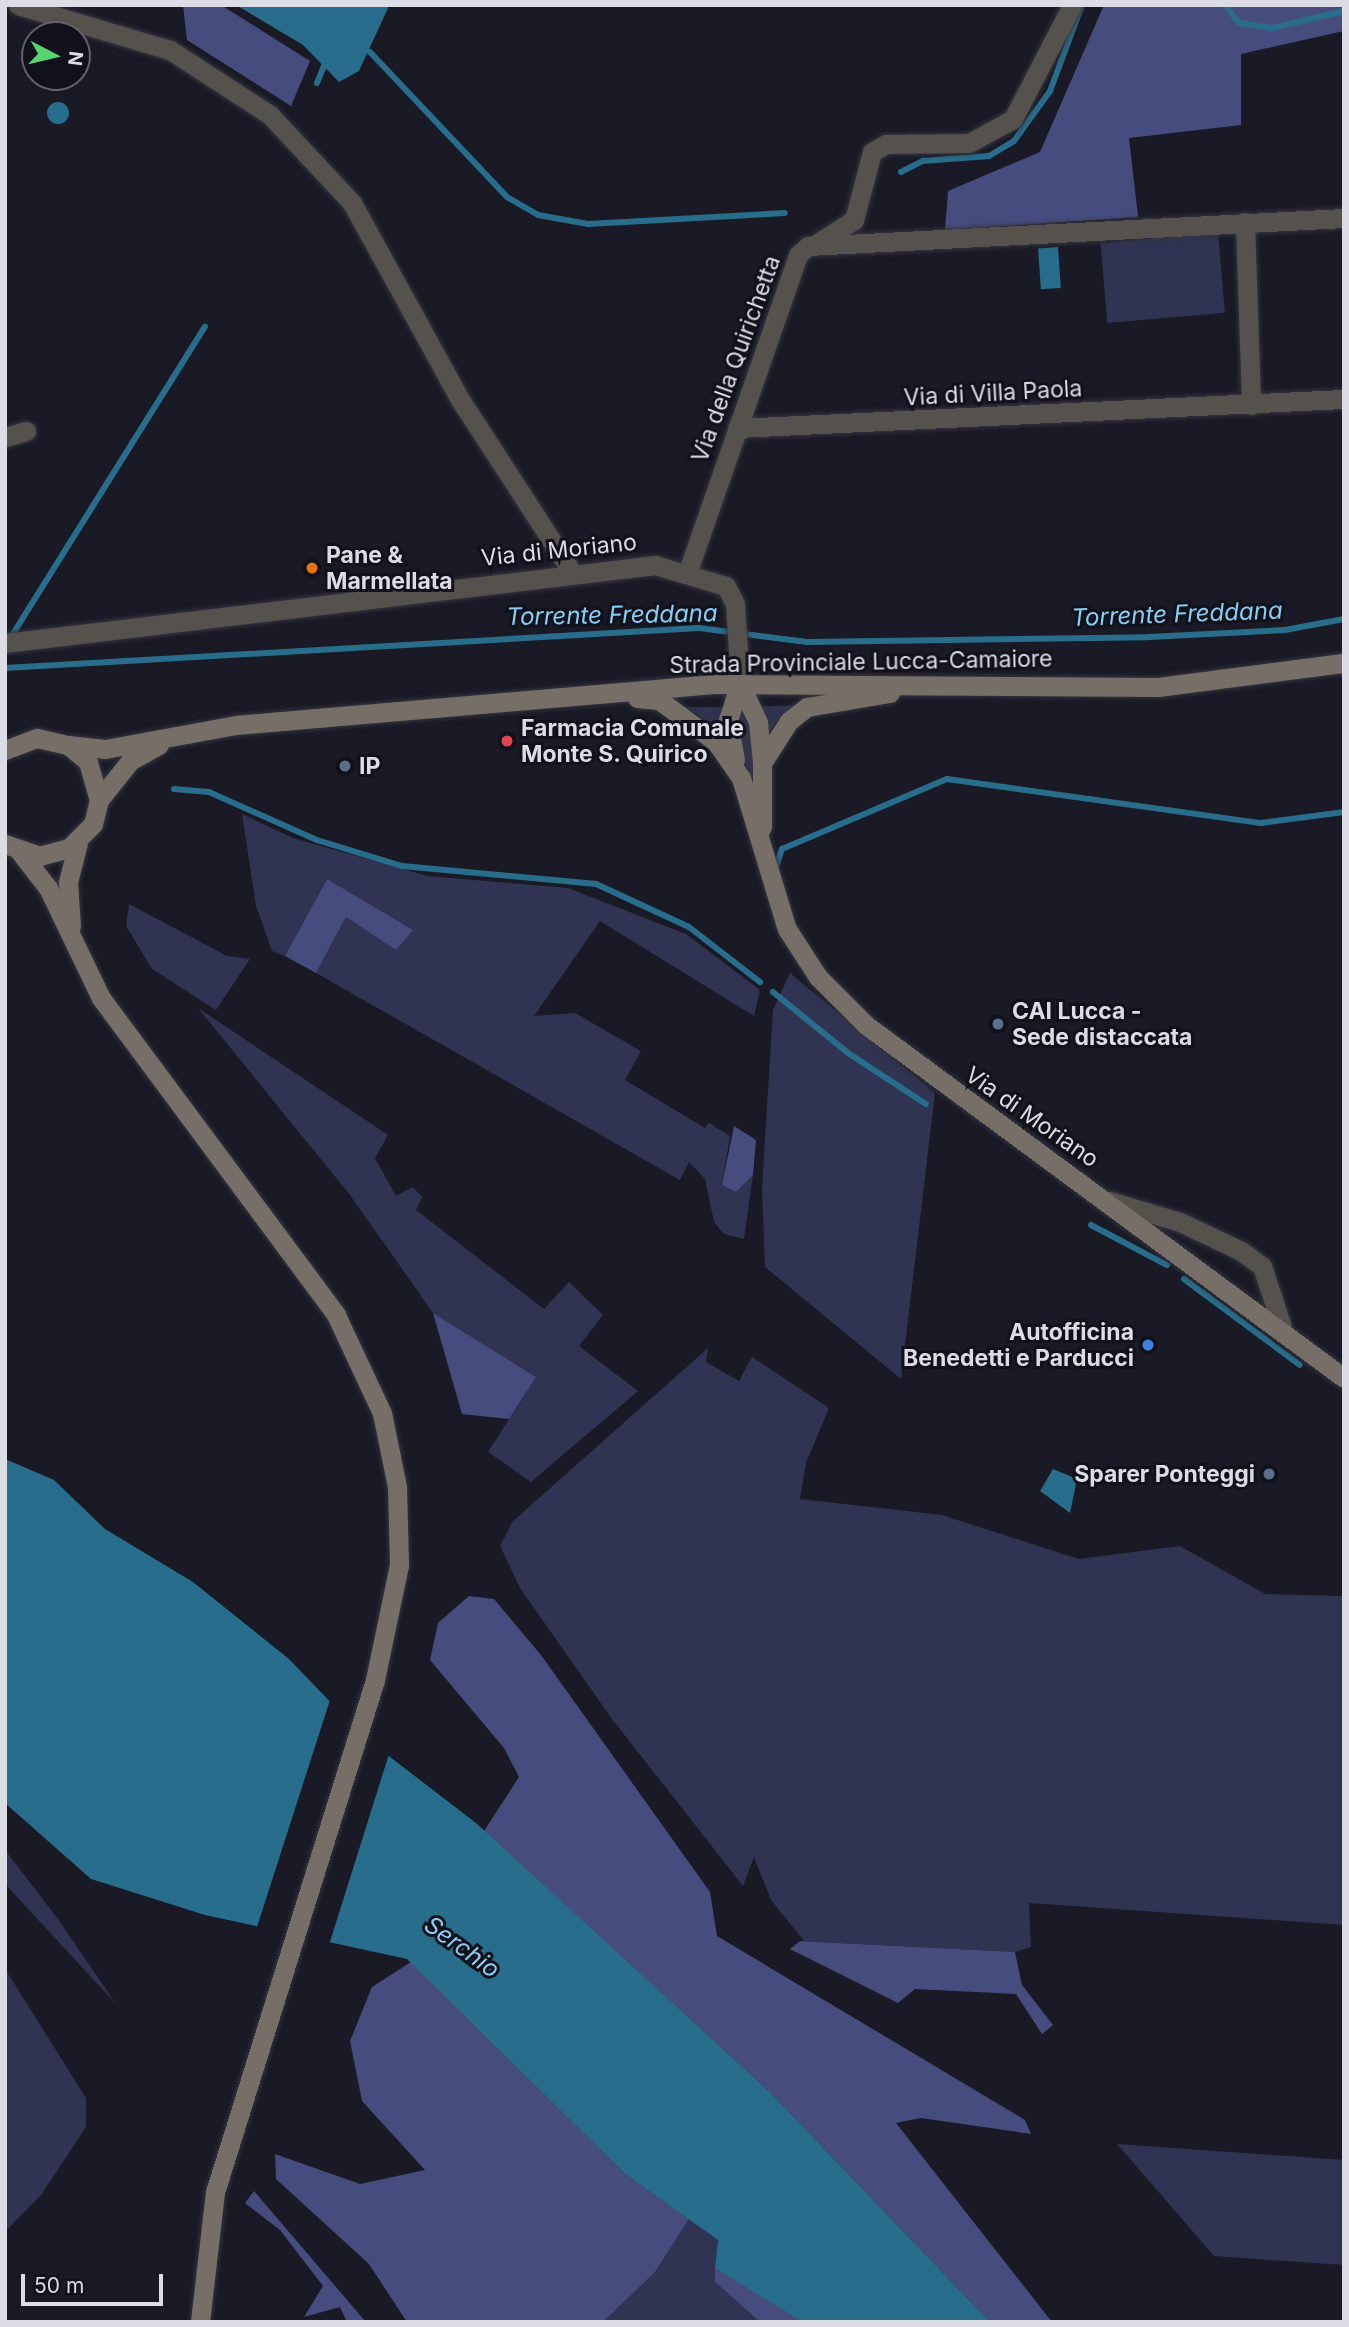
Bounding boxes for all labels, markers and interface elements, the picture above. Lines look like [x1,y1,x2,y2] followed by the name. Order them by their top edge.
[21,21,91,91] north arrow
[63,50,88,67] text: N
[686,252,786,466] street label: Via della Quirichetta
[903,375,1083,411] street label: Via di Villa Paola
[480,528,638,572] street label: Via di Moriano
[326,541,453,595] place label: Pane & Marmellata
[304,560,320,576] marker: Pane & Marmellata
[1071,596,1283,632] water label: Torrente Freddana
[506,599,718,631] water label: Torrente Freddana
[669,645,1053,679] street label: Strada Provinciale Lucca-Camaiore
[521,714,744,768] place label: Farmacia Comunale Monte S. Quirico
[499,733,515,749] marker: Farmacia Comunale Monte S. Quirico
[359,752,380,780] place label: IP
[337,758,353,774] marker: IP
[1012,997,1192,1051] place label: CAI Lucca - Sede distaccata
[990,1016,1006,1032] marker: CAI Lucca - Sede distaccata
[960,1061,1104,1173] street label: Via di Moriano
[903,1318,1134,1372] place label: Autofficina Benedetti e Parducci
[1140,1337,1156,1353] marker: Autofficina Benedetti e Parducci
[1074,1460,1255,1488] place label: Sparer Ponteggi
[1261,1466,1277,1482] marker: Sparer Ponteggi
[419,1910,505,1984] water label: Serchio
[24,2260,166,2304] scale bar
[34,2273,84,2298] text: 50 m

